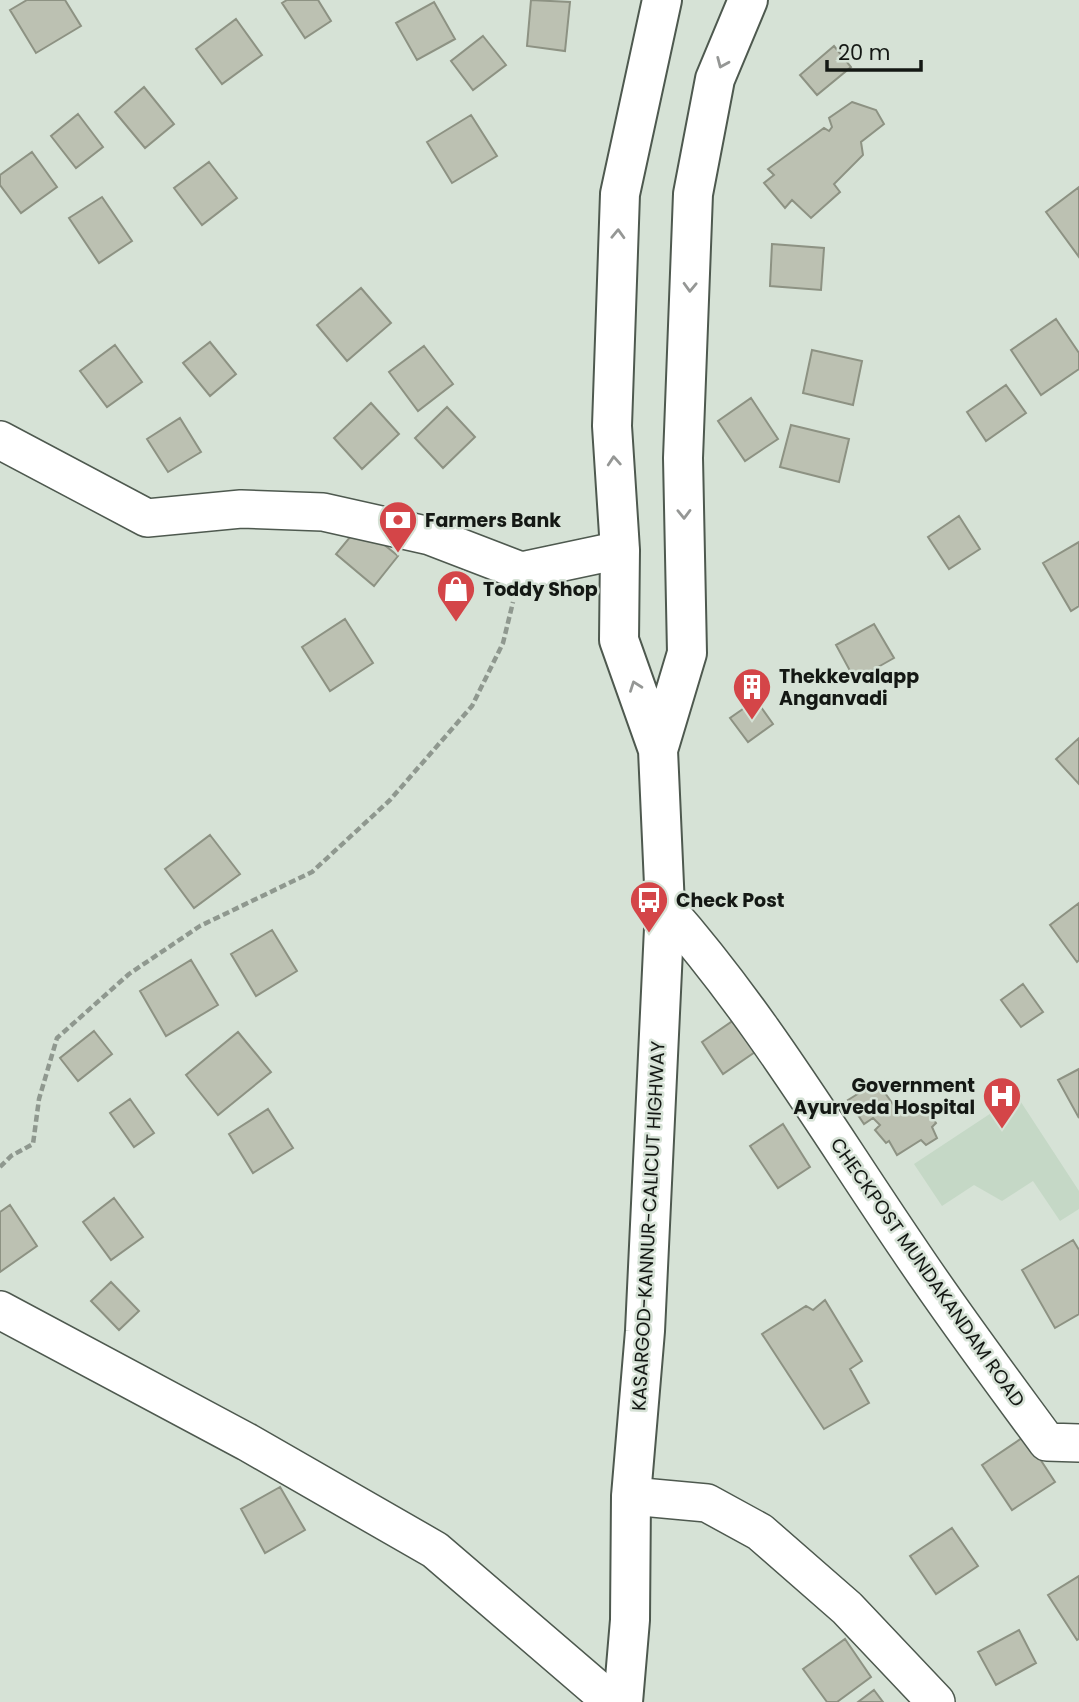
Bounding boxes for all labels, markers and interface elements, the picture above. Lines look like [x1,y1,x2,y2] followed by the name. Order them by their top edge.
[827,28,922,72] scale bar
[838,38,891,67] text: 20 m
[716,56,730,68] one-way arrow
[611,228,626,239] one-way arrow
[682,282,697,293] one-way arrow
[607,456,622,467] one-way arrow
[377,499,419,554] bank icon: Farmers Bank
[425,507,561,534] place label: Farmers Bank
[676,509,692,520] one-way arrow
[435,568,477,623] shop icon: Toddy Shop
[483,576,598,603] place label: Toddy Shop
[779,663,919,712] place label: Thekkevalapp Anganvadi
[731,666,773,721] building icon: Thekkevalapp Anganvadi
[629,680,643,692] one-way arrow
[628,879,670,934] bus stop icon: Check Post
[676,887,785,914] place label: Check Post
[625,1040,672,1412] street label: KASARGOD-KANNUR-CALICUT HIGHWAY
[793,1072,975,1121] place label: Government Ayurveda Hospital
[981,1075,1023,1130] hospital icon: Government Ayurveda Hospital
[824,1132,1031,1412] street label: CHECKPOST MUNDAKANDAM ROAD

